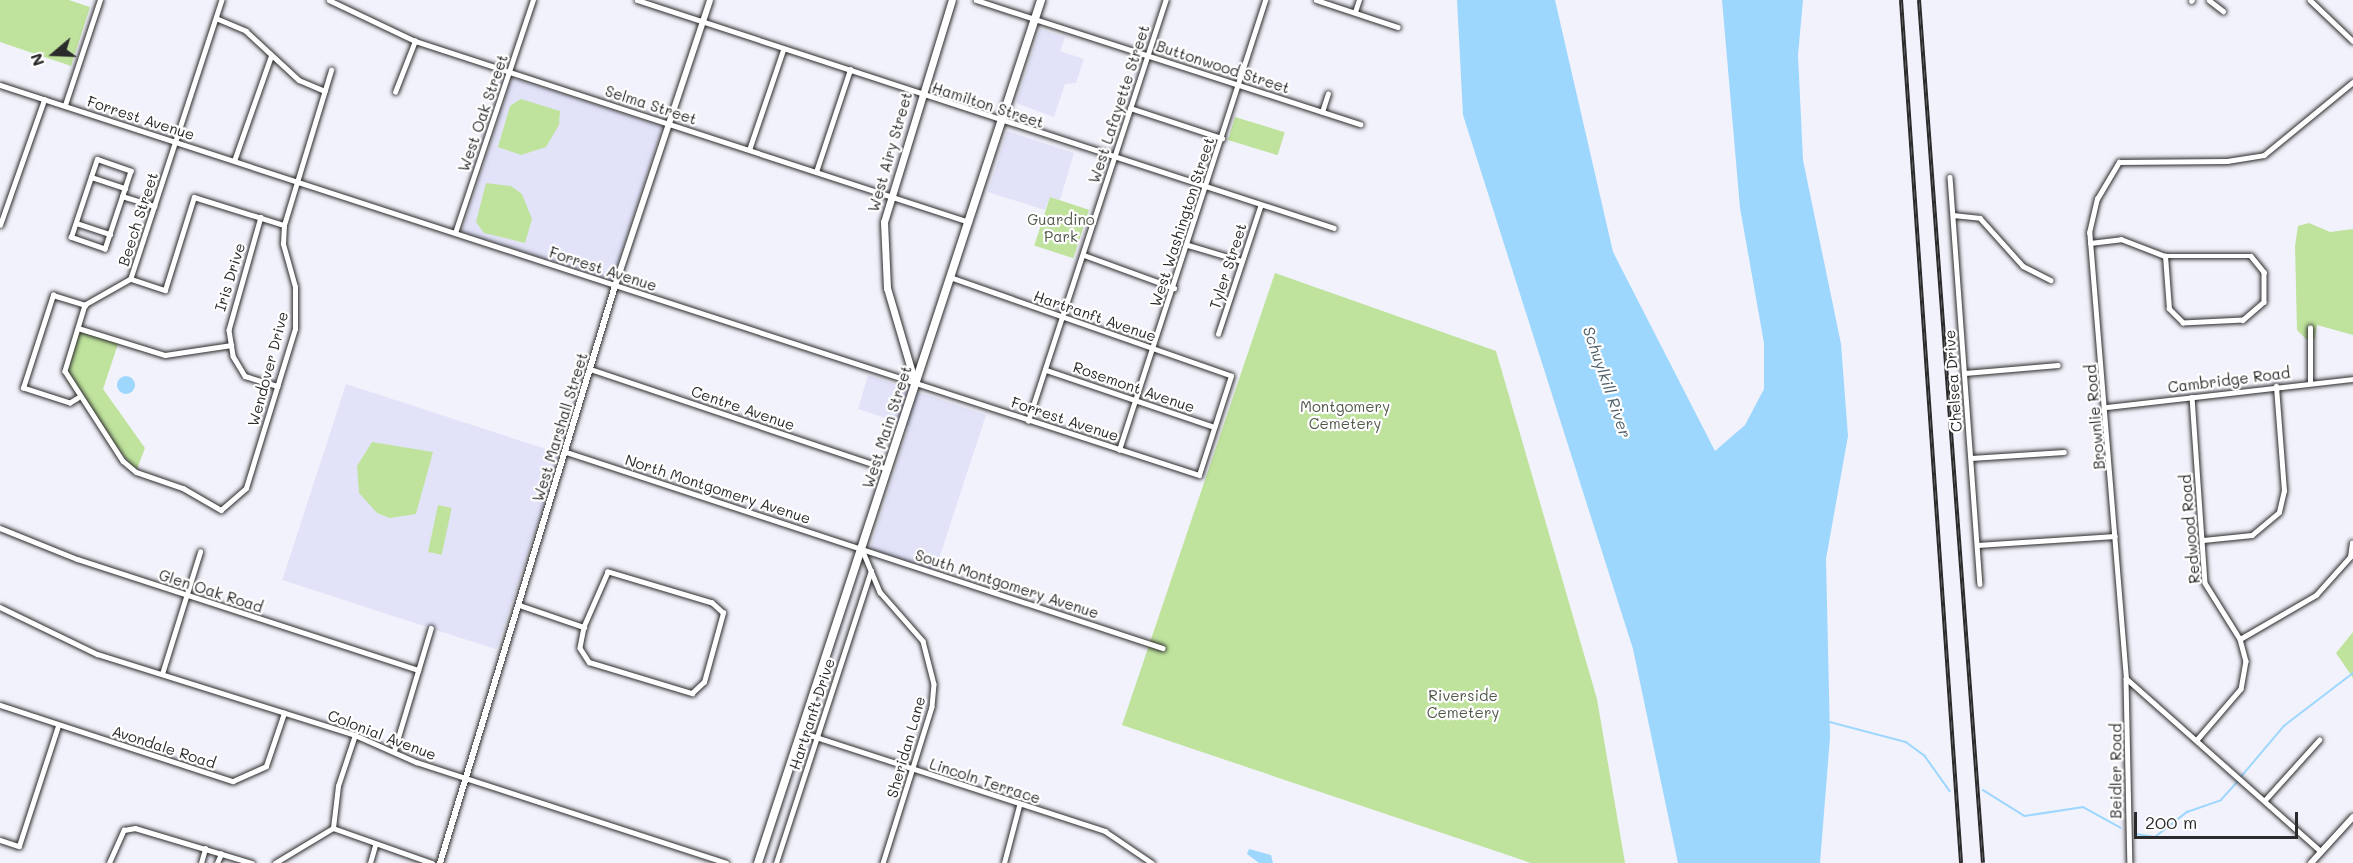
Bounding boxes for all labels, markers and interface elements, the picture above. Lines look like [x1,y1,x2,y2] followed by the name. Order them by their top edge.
[1085,22,1153,186] street label: West Lafayette Street
[24,24,84,84] north arrow
[1154,37,1292,97] street label: Buttonwood Street
[25,51,48,69] text: N
[454,52,512,174] street label: West Oak Street
[930,78,1046,132] street label: Hamilton Street
[603,82,699,128] street label: Selma Street
[864,90,916,214] street label: West Airy Street
[85,92,197,144] street label: Forrest Avenue
[1146,135,1218,309] street label: West Washington Street
[114,170,162,268] street label: Beech Street
[1027,210,1095,245] park label: Guardino Park
[1206,221,1250,311] street label: Tyler Street
[211,241,249,313] street label: Iris Drive
[547,243,659,295] street label: Forrest Avenue
[1031,287,1159,345] street label: Hartranft Avenue
[244,310,292,428] street label: Wendover Drive
[1579,324,1635,440] water label: Schuylkill River
[1940,329,1966,433] street label: Chelsea Drive
[529,350,591,504] street label: West Marshall Street
[1071,358,1197,416] street label: Rosemont Avenue
[859,363,915,491] street label: West Main Street
[2081,364,2109,470] street label: Brownlie Road
[2167,364,2291,396] street label: Cambridge Road
[689,382,797,434] street label: Centre Avenue
[1009,393,1121,445] street label: Forrest Avenue
[1300,397,1390,432] park label: Montgomery Cemetery
[623,450,813,528] street label: North Montgomery Avenue
[2176,474,2204,584] street label: Redwood Road
[913,546,1101,622] street label: South Montgomery Avenue
[157,566,265,616] street label: Glen Oak Road
[785,656,839,772] street label: Hartranft Drive
[1427,686,1499,721] park label: Riverside Cemetery
[883,694,929,800] street label: Sheridan Lane
[325,706,439,764] street label: Colonial Avenue
[110,722,218,772] street label: Avondale Road
[2107,723,2125,819] street label: Beidler Road
[927,755,1043,807] street label: Lincoln Terrace
[2137,800,2300,838] scale bar
[2145,810,2197,834] text: 200 m

